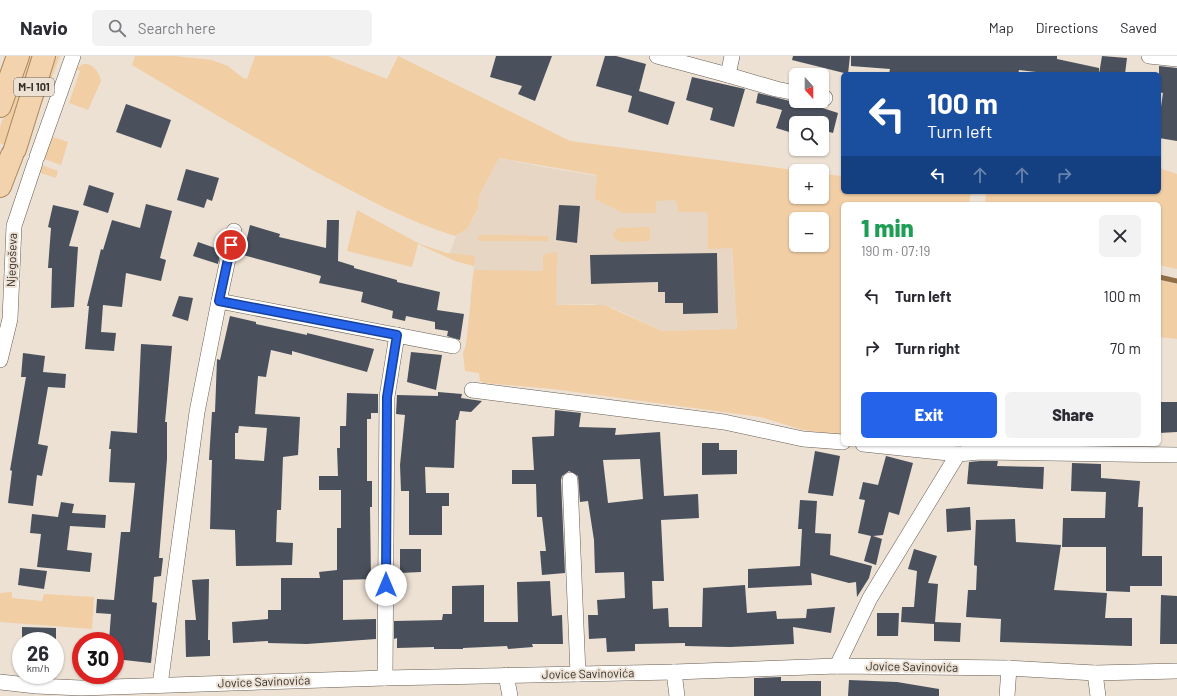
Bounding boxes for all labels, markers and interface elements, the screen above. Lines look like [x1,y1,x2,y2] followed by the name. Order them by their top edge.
[92,10,372,46] search box
[20,16,68,39] text: Navio
[106,17,128,39] icon: search
[138,19,216,37] text: Search here
[989,19,1014,36] text: Map
[1036,19,1098,36] text: Directions
[1120,19,1157,36] text: Saved
[789,68,829,108] north arrow
[789,68,829,252] map controls
[14,78,54,96] road number: M-I 101
[927,86,998,120] text: 100 m
[861,88,913,140] icon: left
[789,116,829,156] button: search
[927,120,993,142] text: Turn left
[789,164,829,204] button: +
[927,164,949,186] icon: left
[969,164,991,186] icon: ahead
[1011,164,1033,186] icon: ahead
[1053,164,1075,186] icon: right
[789,212,829,252] button: −
[861,213,914,242] text: 1 min
[1099,215,1141,257] button: close
[214,228,248,262] pin
[3,233,19,287] street label: Njegoševa
[220,234,242,256] icon: arrive
[861,243,930,259] text: 190 m · 07:19
[861,285,883,307] icon: left
[895,287,951,305] text: Turn left
[1103,287,1141,305] text: 100 m
[861,337,883,359] icon: right
[895,339,960,357] text: Turn right
[1110,339,1141,357] text: 70 m
[861,392,997,438] button: Exit
[1005,392,1141,438] button: Share
[365,564,407,606] position arrow
[72,632,124,684] speed limit sign: 30
[27,641,49,665] text: 26
[866,658,958,674] street label: Jovice Savinovića
[27,662,49,674] text: km/h
[542,665,634,681] street label: Jovice Savinovića
[217,672,310,690] street label: Jovice Savinovića

